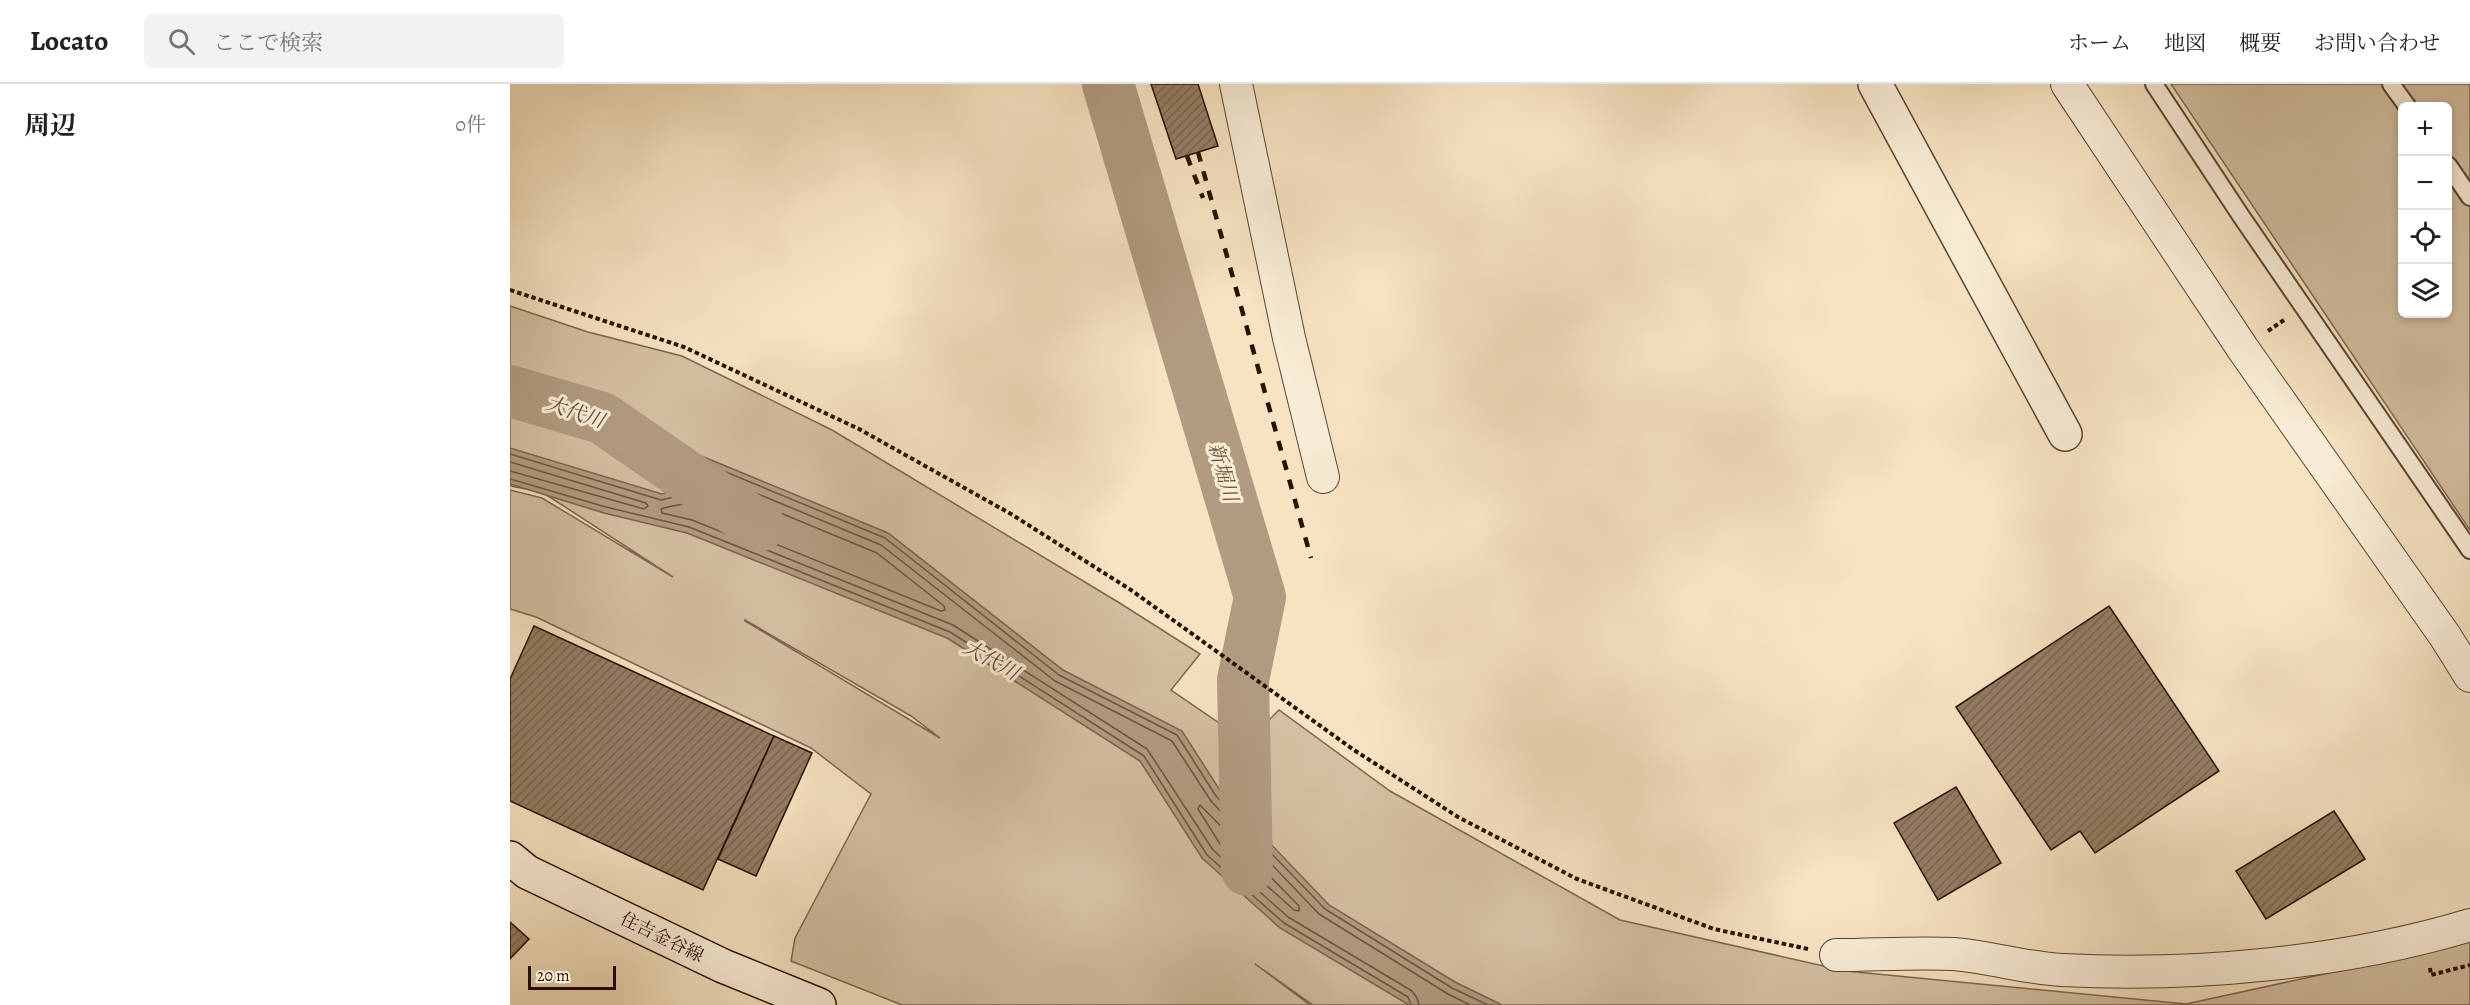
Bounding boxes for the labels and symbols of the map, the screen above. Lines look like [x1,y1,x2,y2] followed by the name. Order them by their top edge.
[542,389,610,435] water label: 大代川
[1202,439,1245,506] water label: 新堀川
[958,634,1026,687] water label: 大代川
[616,906,708,968] street label: 住吉金谷線
[528,963,616,990] scale bar

